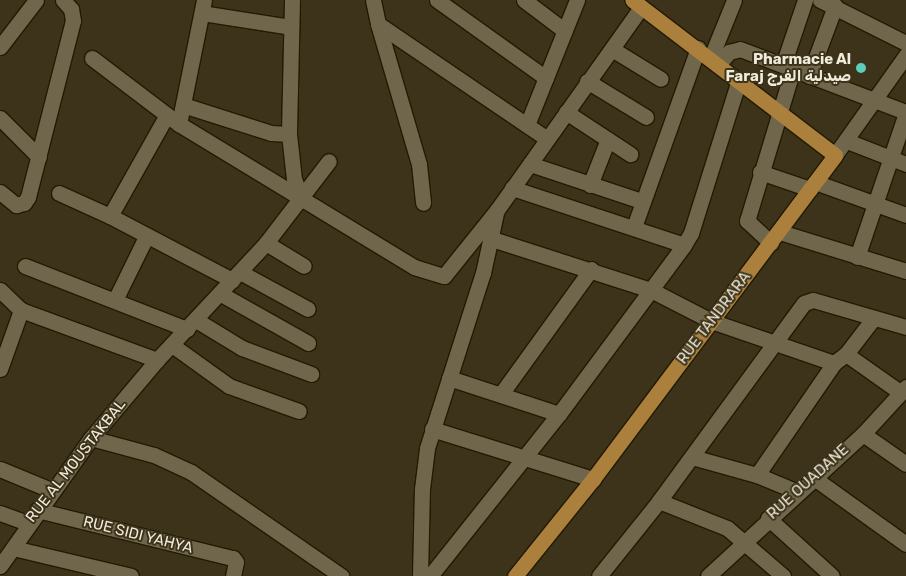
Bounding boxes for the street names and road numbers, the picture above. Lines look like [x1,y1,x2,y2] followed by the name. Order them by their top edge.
[673,268,755,368] street label: RUE TANDRARA
[22,396,130,526] street label: RUE AL MOUSTAKBAL
[764,441,852,523] street label: RUE OUADANE
[81,513,195,557] street label: RUE SIDI YAHYA

